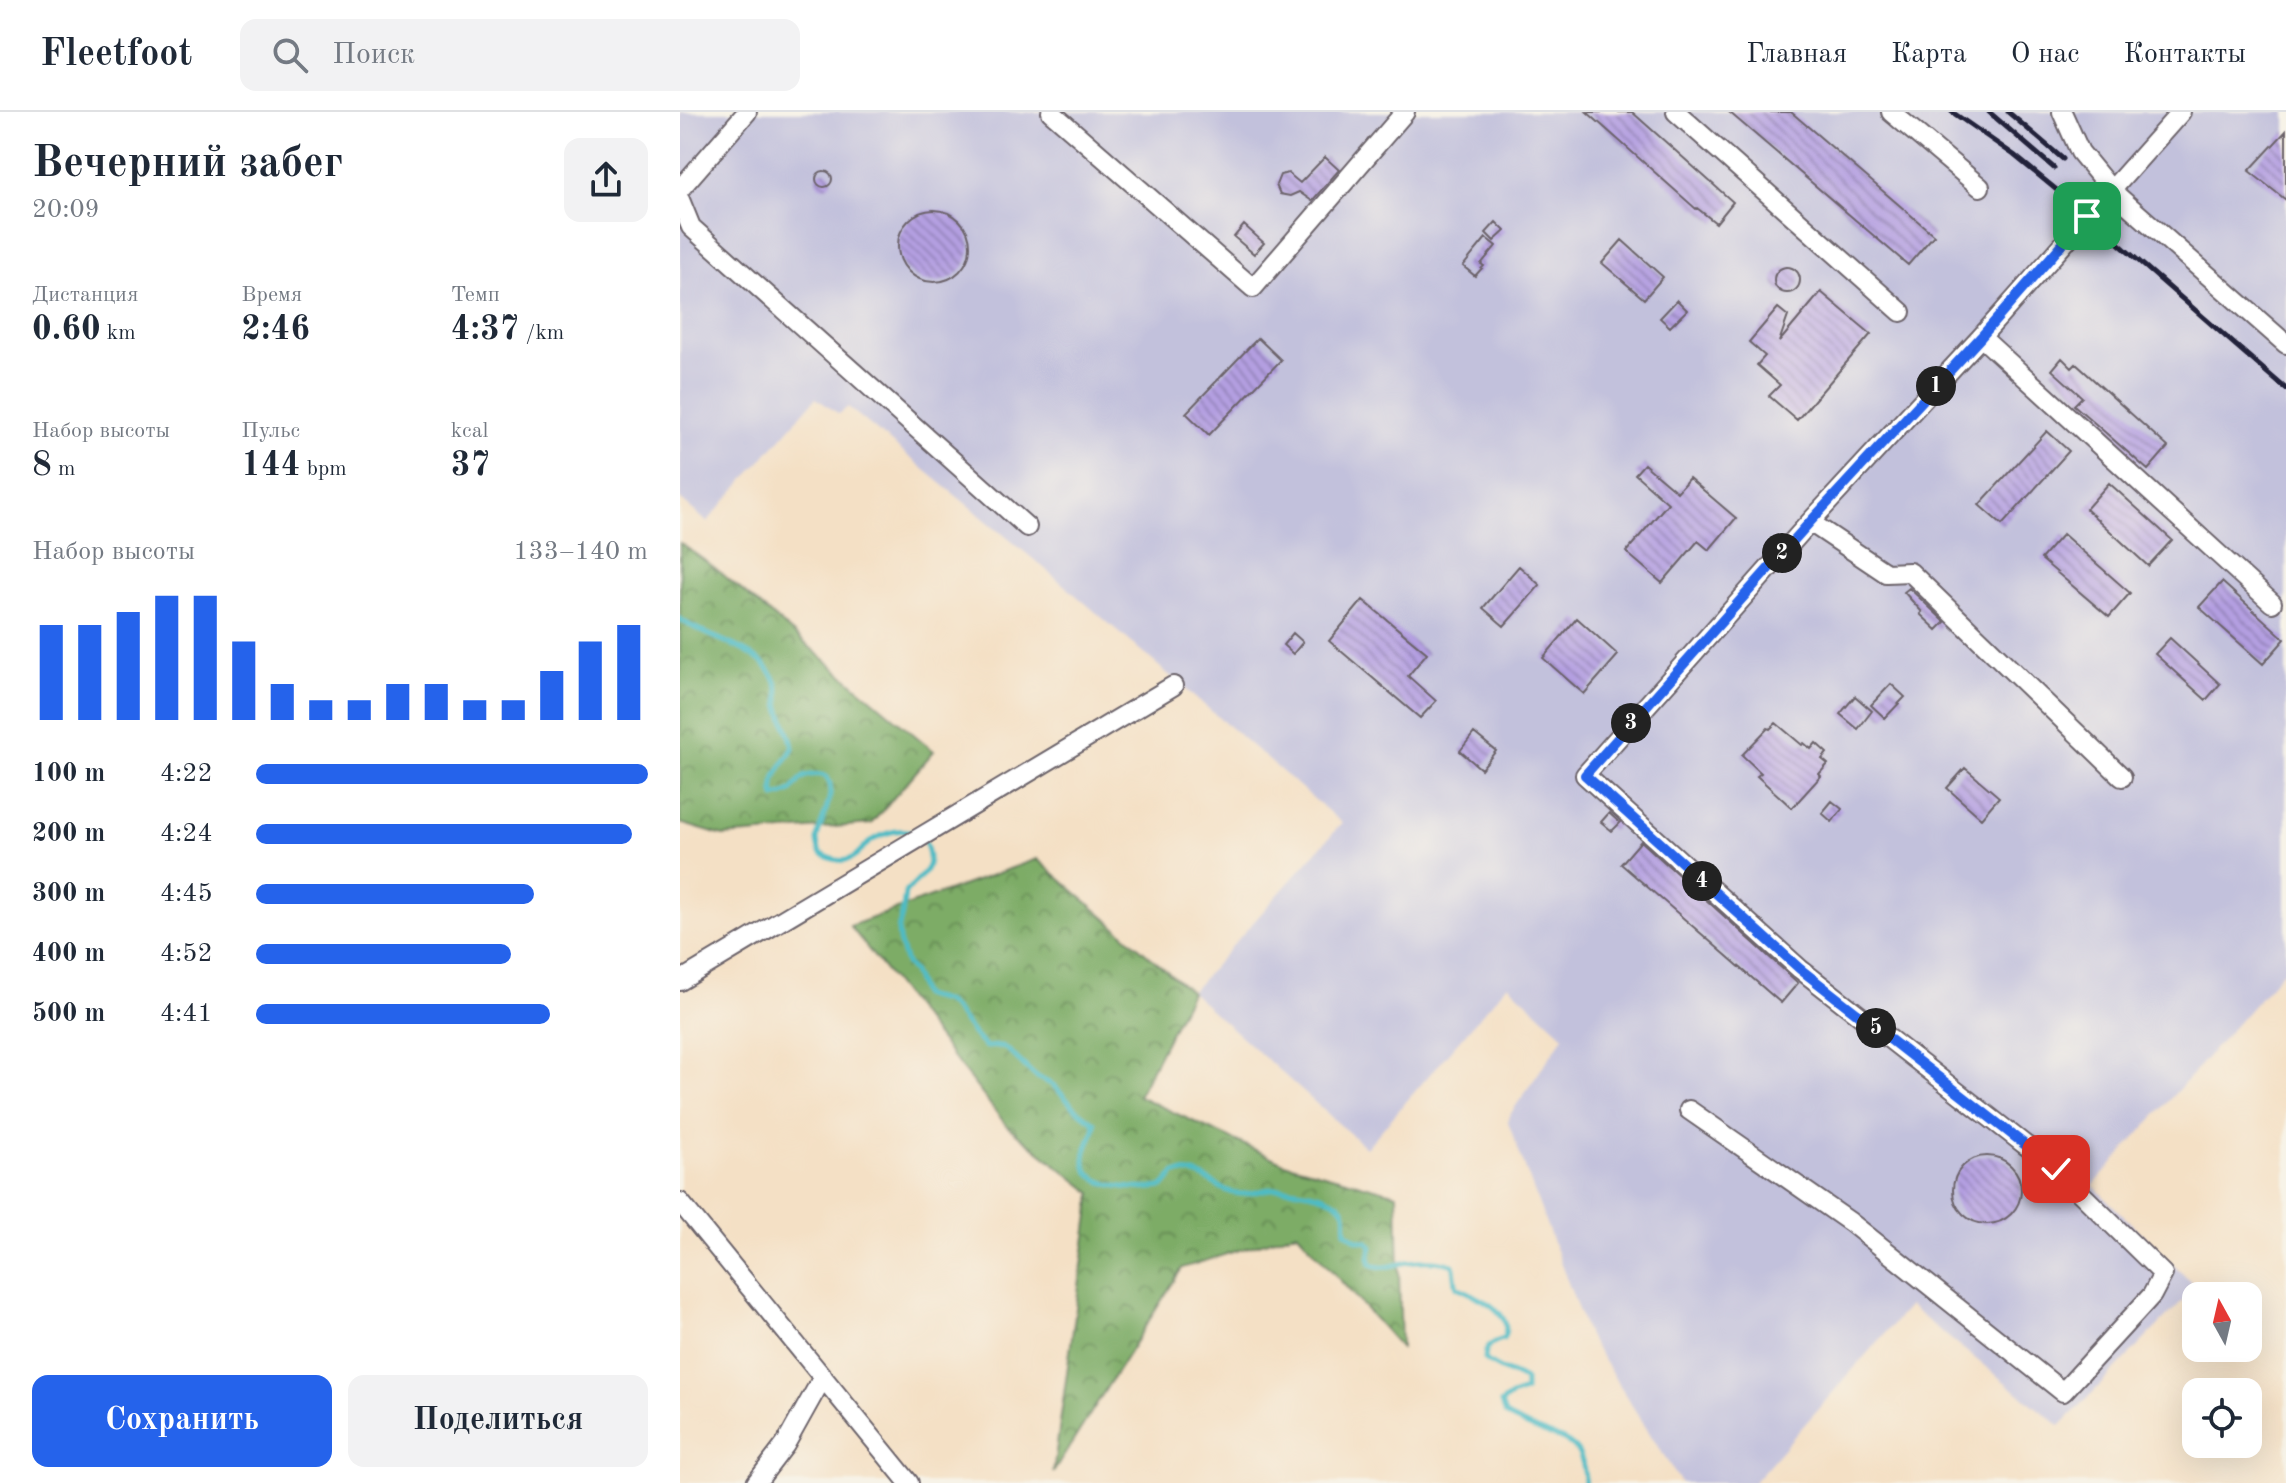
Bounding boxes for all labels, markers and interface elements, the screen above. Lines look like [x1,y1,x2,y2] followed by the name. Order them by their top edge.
[240,19,800,91] search box
[268,33,312,77] icon: search
[40,36,192,74] text: Fleetfoot
[332,40,415,70] text: Поиск
[1746,41,1847,69] text: Главная
[1891,41,1967,69] text: Карта
[2011,41,2080,69] text: О нас
[2124,41,2246,69] text: Контакты
[564,138,648,222] button: share
[32,142,343,186] text: Вечерний забег
[2053,182,2121,250] pin
[2065,194,2109,238] icon: arrive
[32,197,100,223] text: 20:09
[32,284,138,306] text: Дистанция
[241,284,302,306] text: Время
[451,284,500,306] text: Темп
[32,313,101,347] text: 0.60
[241,313,310,347] text: 2:46
[451,313,519,347] text: 4:37
[101,322,136,344] text: km
[519,322,564,344] text: /km
[1916,366,1956,406] pin: 1
[1930,375,1942,397] text: 1
[32,420,170,442] text: Набор высоты
[241,420,300,442] text: Пульс
[451,420,489,442] text: kcal
[32,449,52,483] text: 8
[241,449,301,483] text: 144
[451,449,490,483] text: 37
[52,458,75,480] text: m
[301,458,347,480] text: bpm
[1762,533,1802,573] pin: 2
[32,539,195,565] text: Набор высоты
[513,539,648,565] text: 133–140 m
[1776,542,1788,564] text: 2
[1611,703,1651,743] pin: 3
[1625,712,1637,734] text: 3
[32,761,105,787] text: 100 m
[160,761,213,787] text: 4:22
[32,821,105,847] text: 200 m
[160,821,213,847] text: 4:24
[1682,861,1722,901] pin: 4
[1696,870,1708,892] text: 4
[32,881,105,907] text: 300 m
[160,881,213,907] text: 4:45
[32,941,105,967] text: 400 m
[160,941,213,967] text: 4:52
[32,1001,105,1027] text: 500 m
[160,1001,213,1027] text: 4:41
[1856,1008,1896,1048] pin: 5
[1870,1017,1882,1039] text: 5
[2022,1135,2090,1203] pin
[2034,1147,2078,1191] icon: check
[2182,1282,2262,1362] north arrow
[2182,1282,2262,1458] map controls
[32,1375,332,1467] button: Сохранить
[348,1375,648,1467] button: Поделиться
[2182,1378,2262,1458] button: locate

